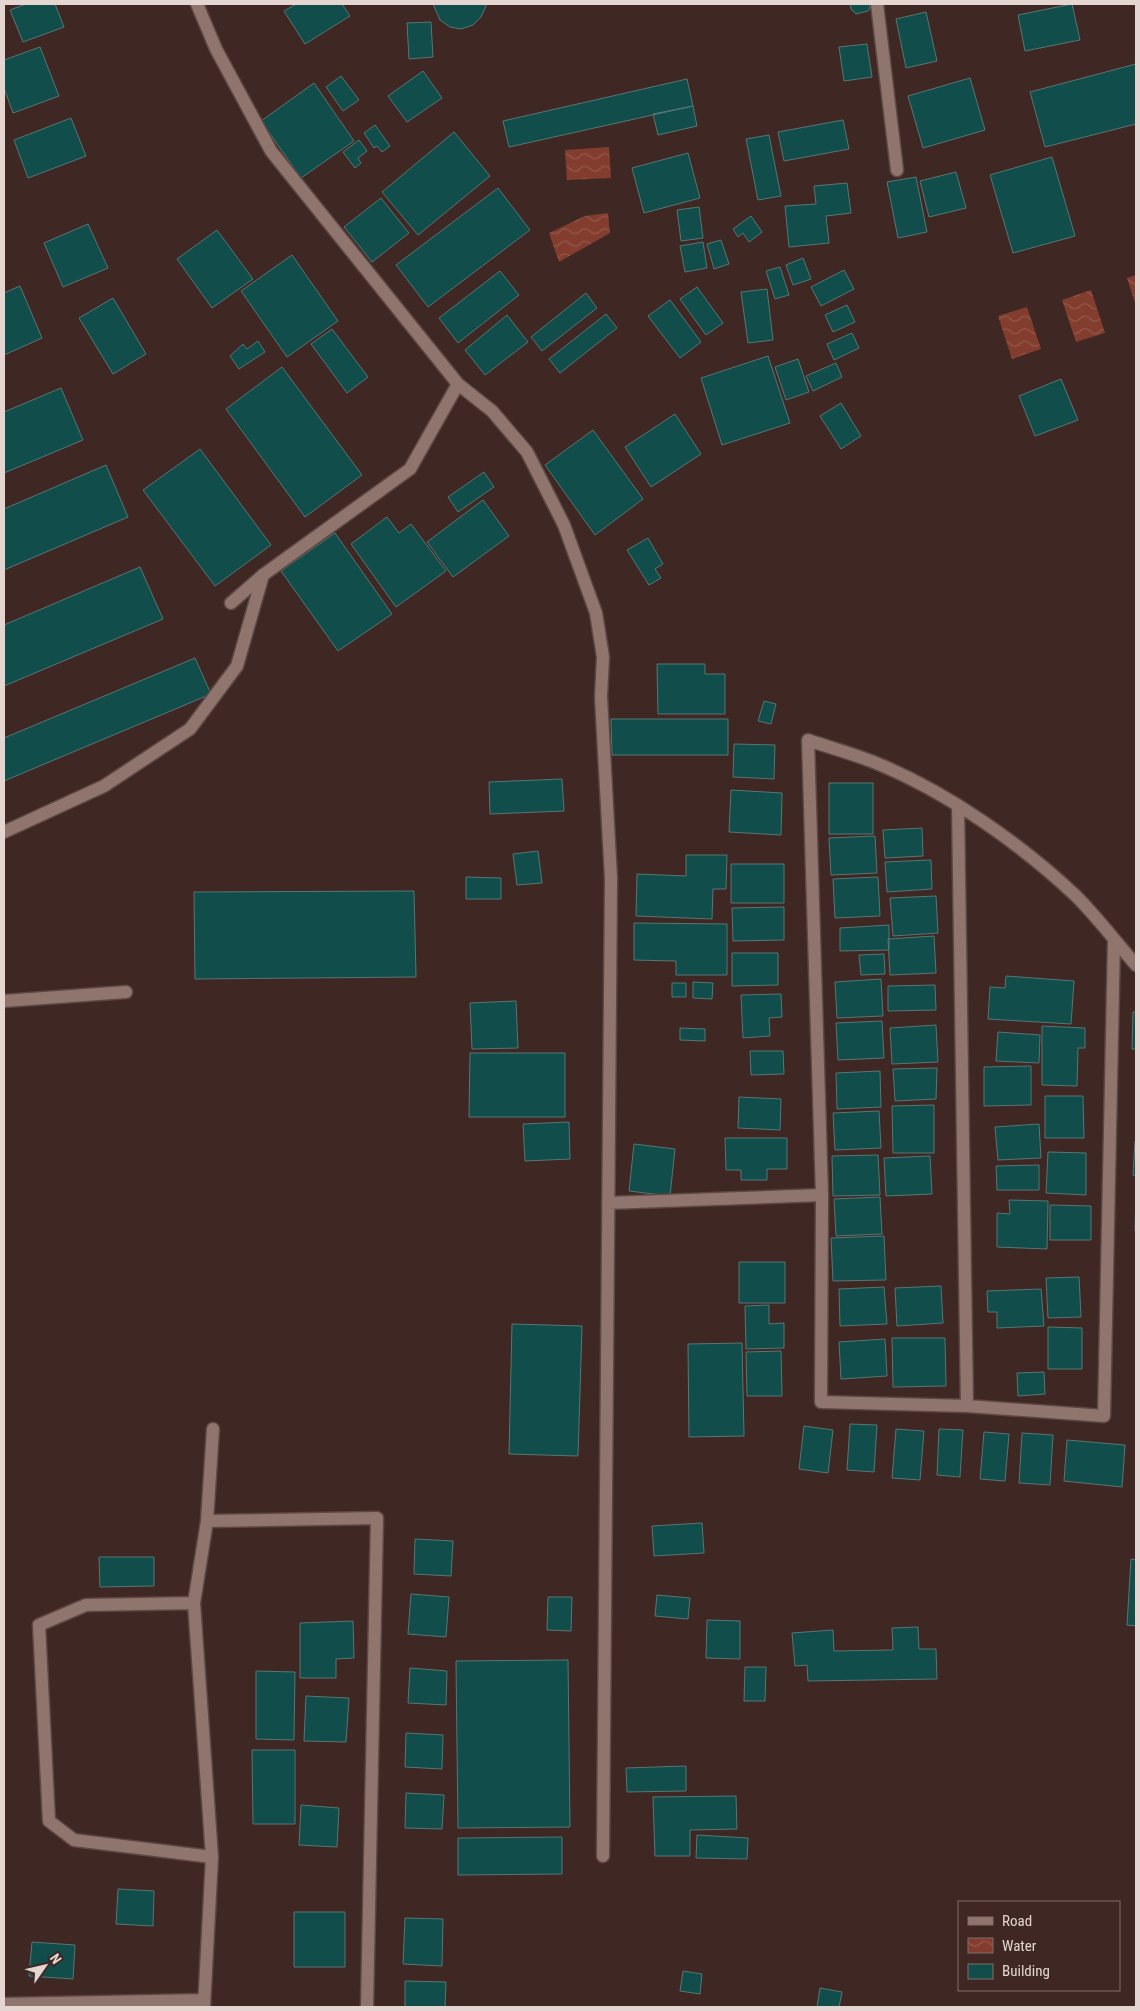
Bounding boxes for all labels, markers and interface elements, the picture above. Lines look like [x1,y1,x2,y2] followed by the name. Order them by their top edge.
[958,1901,1120,1991] legend
[1002,1912,1032,1930] text: Road
[1002,1937,1037,1955] text: Water
[20,1941,70,1991] north arrow
[47,1951,65,1967] text: N
[1002,1962,1050,1980] text: Building

